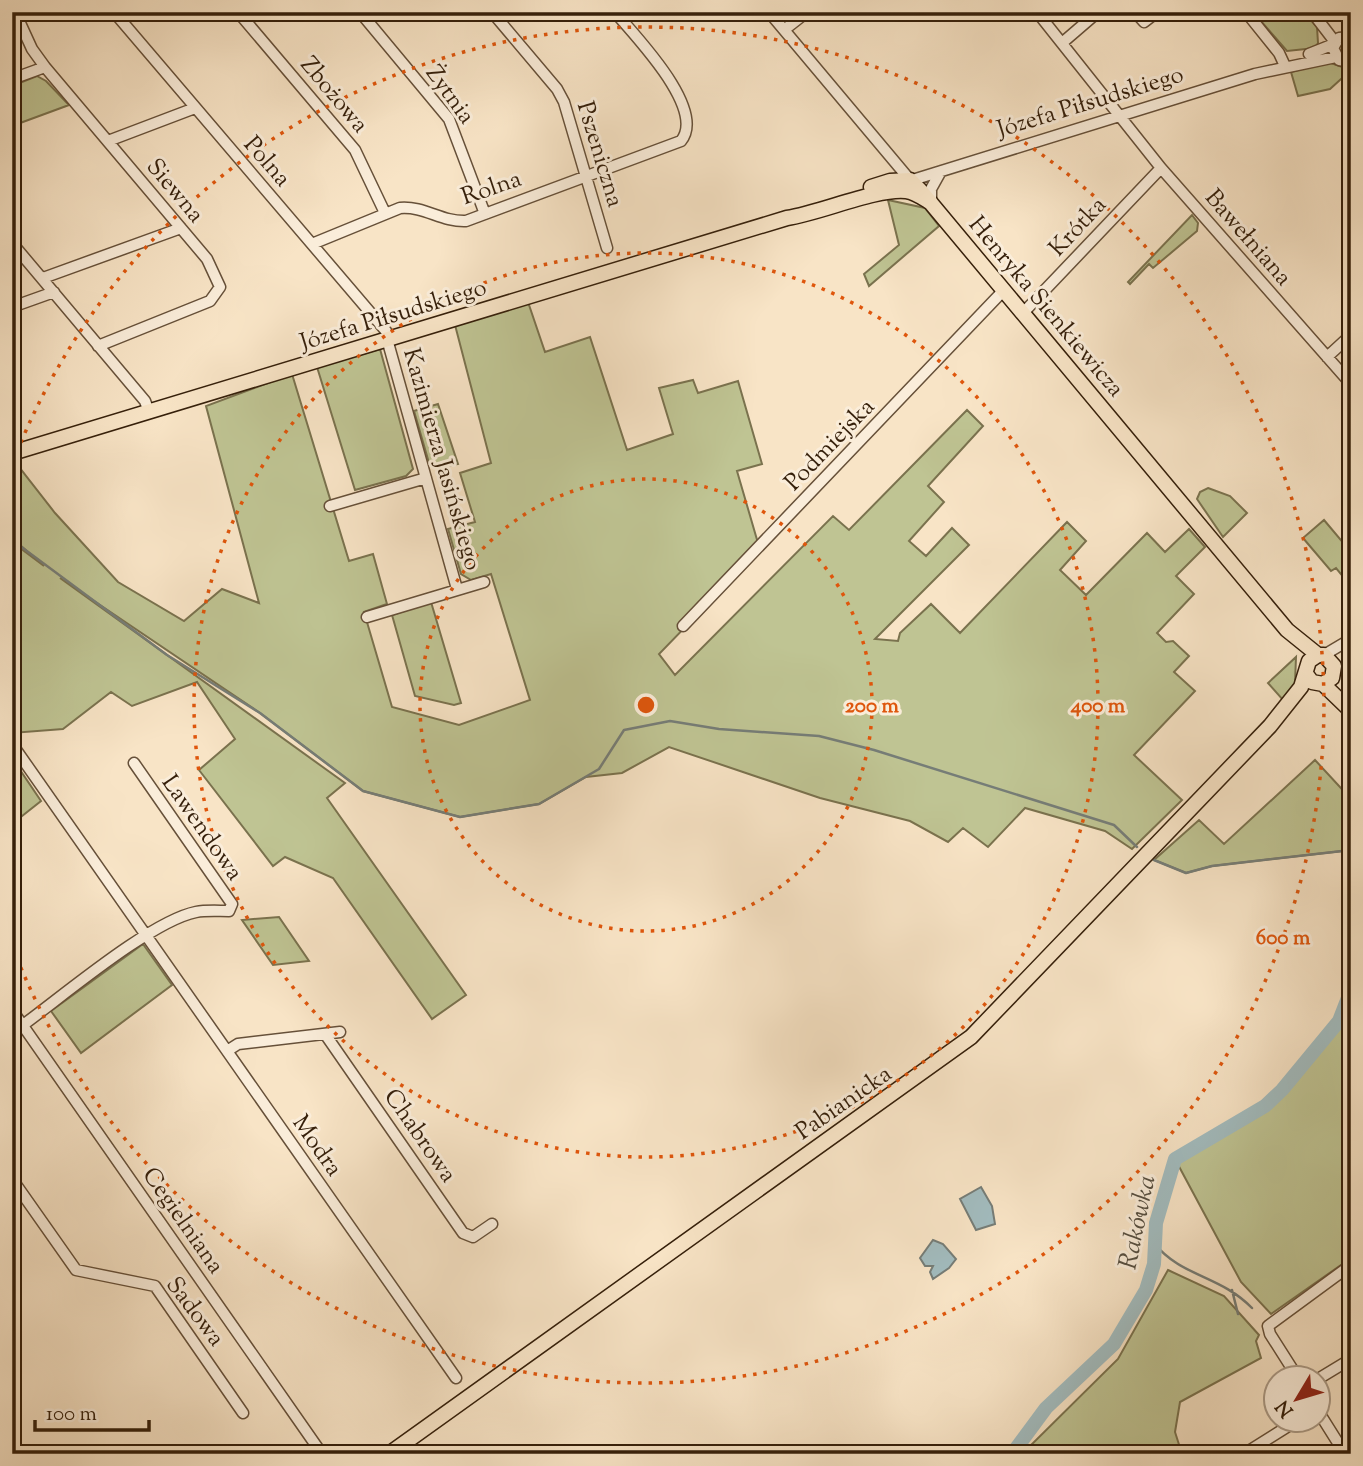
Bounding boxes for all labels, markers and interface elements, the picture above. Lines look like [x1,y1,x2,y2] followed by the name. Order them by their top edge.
[291,50,376,141] street label: Zbożowa
[991,58,1188,148] street label: Józefa Piłsudskiego
[416,59,482,132] street label: Żytnia
[567,98,631,212] street label: Pszeniczna
[235,129,298,195] street label: Polna
[137,152,212,231] street label: Siewna
[457,163,526,215] street label: Rolna
[1196,183,1299,294] street label: Bawełniana
[1042,190,1115,265] street label: Krótka
[960,209,1131,405] street label: Henryka Sienkiewicza
[294,271,491,361] street label: Józefa Piłsudskiego
[393,344,489,575] street label: Kazimierza Jasińskiego
[778,391,883,499] street label: Podmiejska
[845,692,900,722] text: 200 m
[1070,692,1126,722] text: 400 m
[634,693,658,717] centre of rings
[152,768,250,888] street label: Lawendowa
[1256,924,1311,954] text: 600 m
[789,1058,899,1149] street label: Pabianicka
[375,1082,464,1190] street label: Chabrowa
[283,1108,350,1184] street label: Modra
[133,1161,232,1281] street label: Cegielniana
[1110,1172,1166,1273] water label: Rakówka
[157,1270,232,1354] street label: Sadowa
[1262,1364,1332,1434] north arrow
[35,1389,149,1433] scale bar
[1270,1394,1301,1422] text: N
[46,1400,97,1430] text: 100 m

